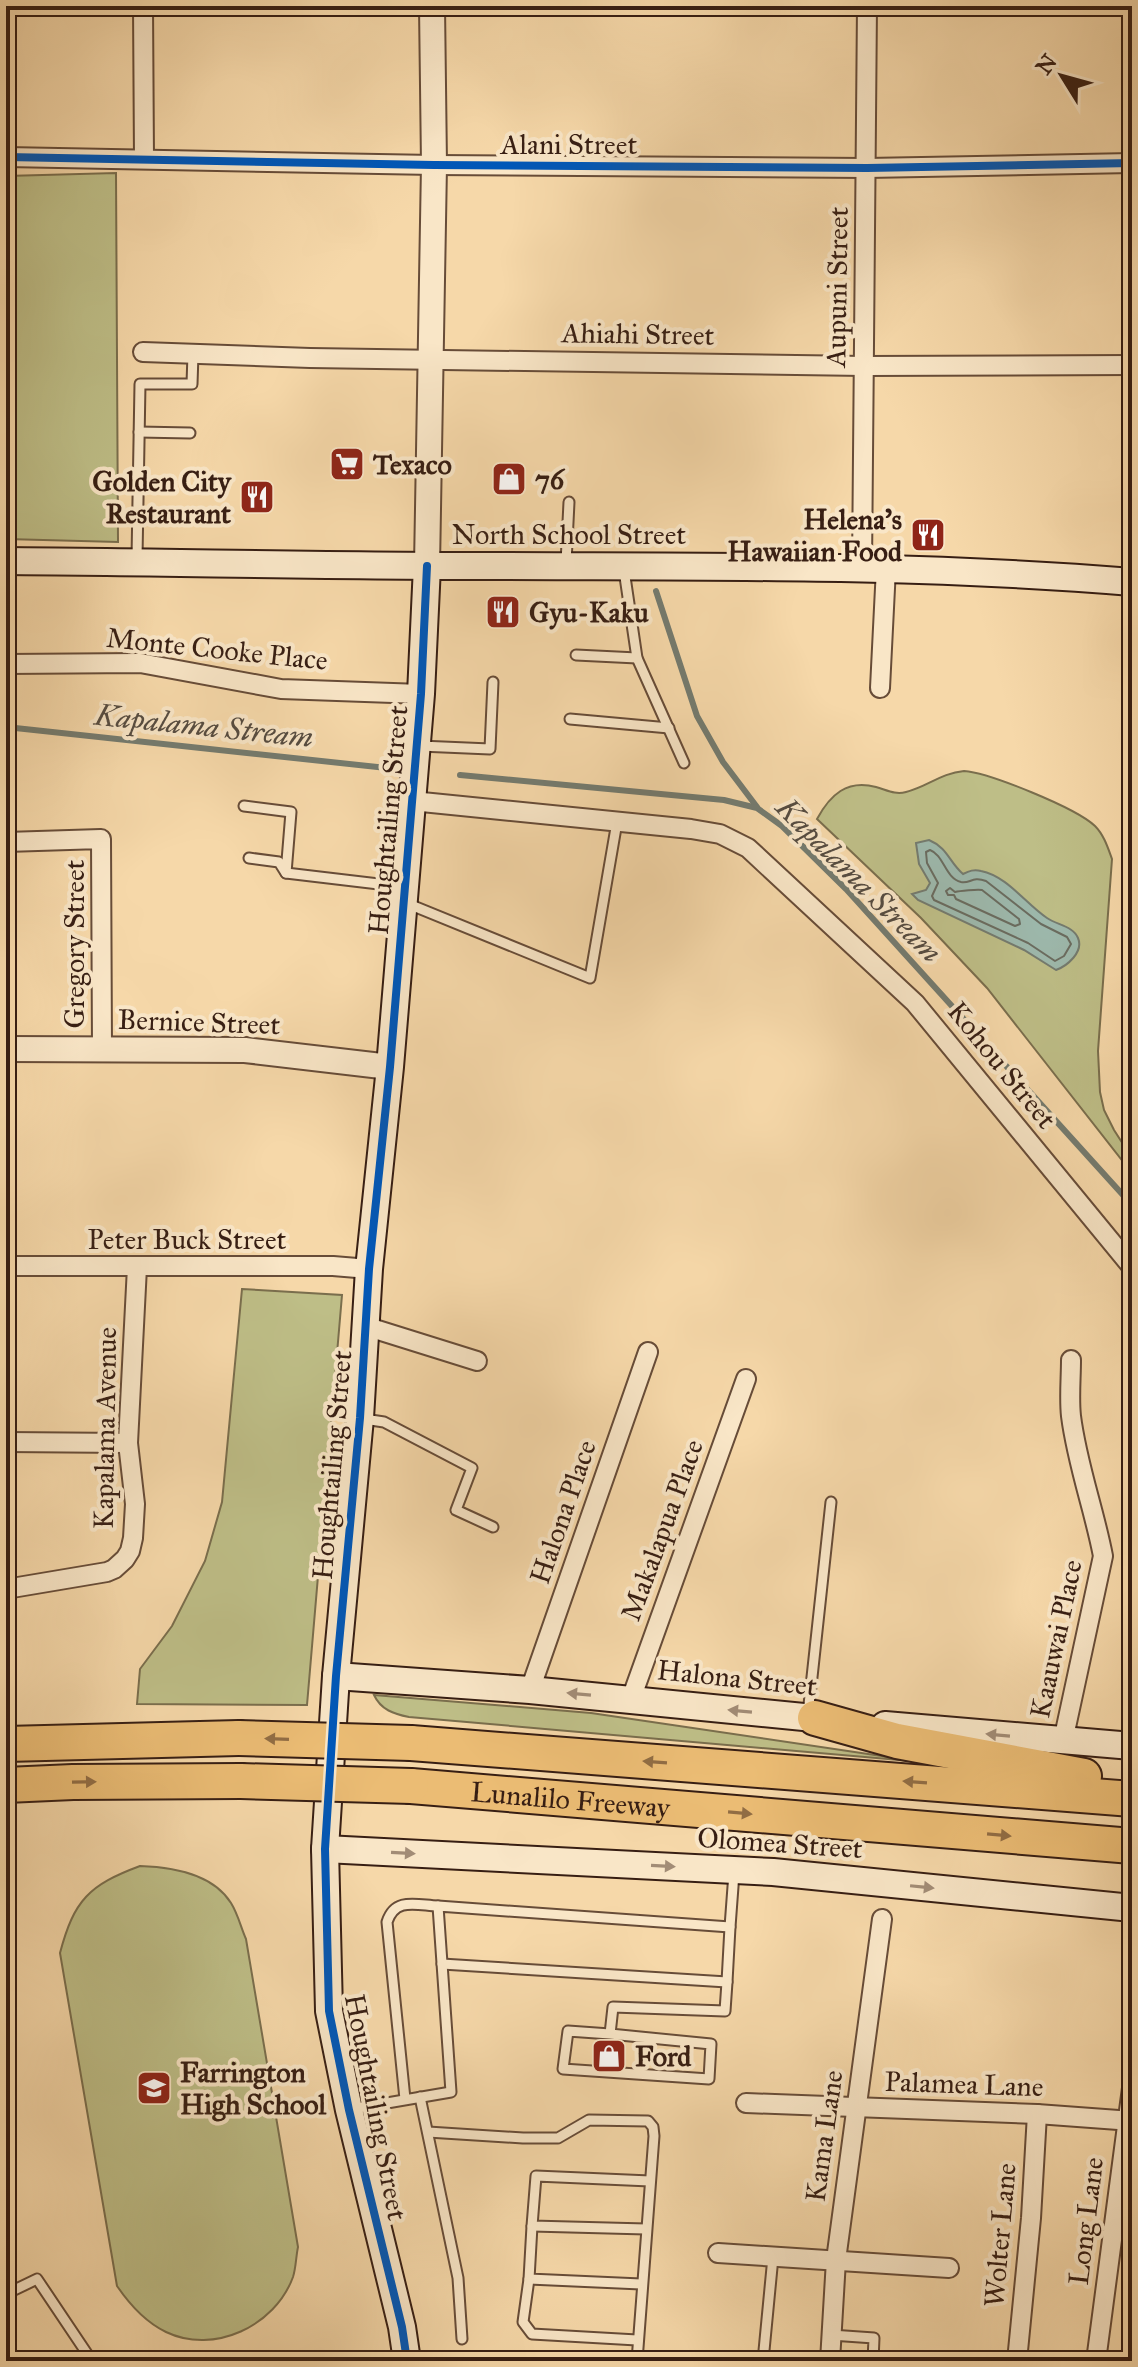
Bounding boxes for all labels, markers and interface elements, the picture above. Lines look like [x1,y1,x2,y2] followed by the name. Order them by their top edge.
[1022,36,1102,116] north arrow
[1030,48,1063,80] text: N
[500,127,637,162] street label: Alani Street
[818,206,856,369] street label: Aupuni Street
[560,315,715,353] street label: Ahiahi Street
[328,445,366,483] supermarket icon: Texaco
[373,447,452,482] place label: Texaco
[490,460,528,498] shop icon: 76
[535,462,566,497] place label: 76
[92,464,232,531] place label: Golden City Restaurant
[238,478,276,516] restaurant icon: Golden City Restaurant
[727,502,903,569] place label: Helena's Hawaiian Food
[909,516,947,554] restaurant icon: Helena's Hawaiian Food
[452,517,686,552] street label: North School Street
[484,593,522,631] restaurant icon: Gyu-Kaku
[529,595,649,630] place label: Gyu-Kaku
[105,620,329,678] street label: Monte Cooke Place
[91,696,315,756] water label: Kapalama Stream
[361,704,415,936] street label: Houghtailing Street
[767,788,949,971] water label: Kapalama Stream
[57,859,92,1028] street label: Gregory Street
[940,994,1064,1136] street label: Kohou Street
[117,1002,281,1042] street label: Bernice Street
[88,1222,287,1257] street label: Peter Buck Street
[86,1327,124,1529] street label: Kapalama Avenue
[305,1349,359,1581] street label: Houghtailing Street
[613,1434,711,1626] street label: Makalapua Place
[522,1436,604,1588] street label: Halona Place
[1022,1557,1090,1721] street label: Kaauwai Place
[655,1652,819,1704] street label: Halona Street
[566,1688,591,1701] one-way arrow
[727,1704,752,1717] one-way arrow
[986,1729,1011,1742] one-way arrow
[264,1733,289,1745] one-way arrow
[642,1755,667,1768] one-way arrow
[469,1774,672,1825] street label: Lunalilo Freeway
[902,1775,927,1788] one-way arrow
[72,1776,97,1788] one-way arrow
[728,1807,753,1820] one-way arrow
[696,1820,864,1866] street label: Olomea Street
[987,1829,1012,1842] one-way arrow
[391,1847,416,1860] one-way arrow
[651,1860,676,1873] one-way arrow
[910,1880,935,1893] one-way arrow
[337,1991,415,2223] street label: Houghtailing Street
[590,2037,628,2075] shop icon: Ford
[635,2039,692,2074] place label: Ford
[180,2055,326,2122] place label: Farrington High School
[884,2064,1044,2104] street label: Palamea Lane
[797,2068,851,2204] street label: Kama Lane
[135,2069,173,2107] school or university icon: Farrington High School
[1061,2155,1111,2287] street label: Long Lane
[976,2161,1024,2309] street label: Wolter Lane

